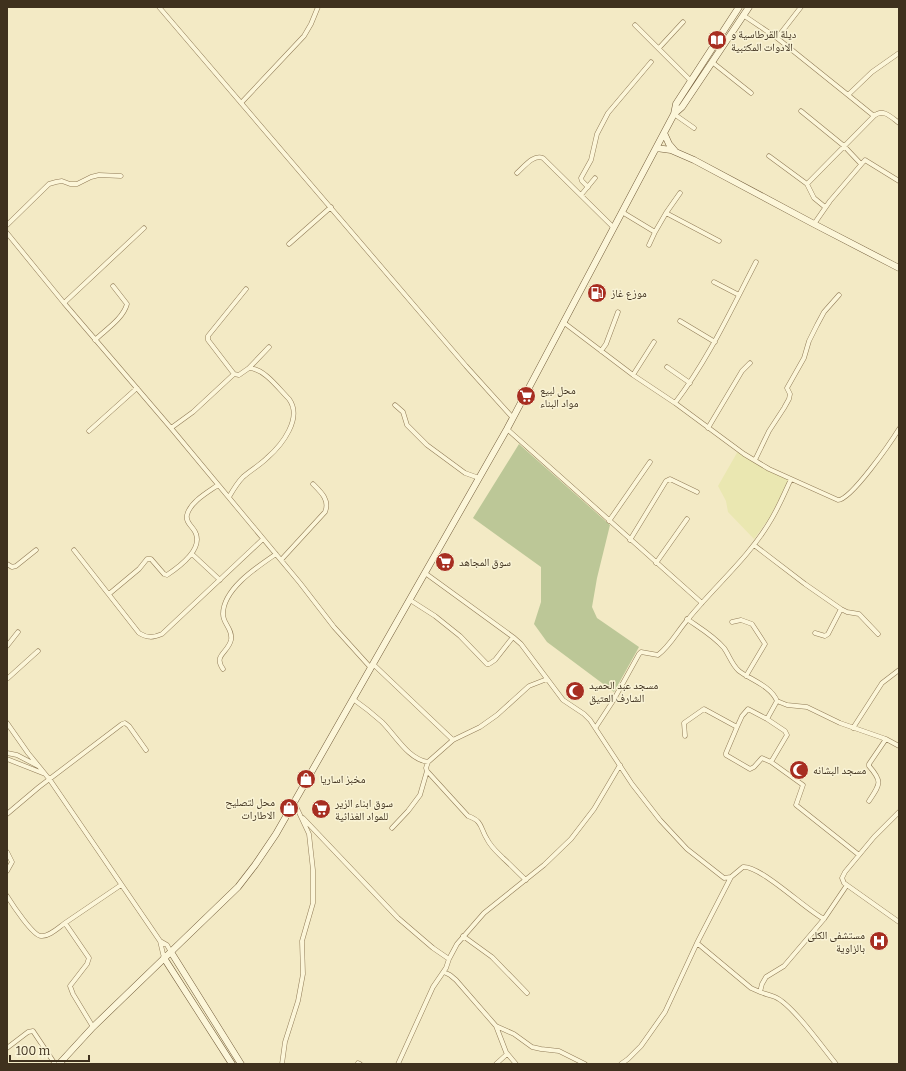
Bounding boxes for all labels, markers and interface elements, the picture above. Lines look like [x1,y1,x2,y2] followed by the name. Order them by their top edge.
[731,28,797,54] place label: ديلة القرطاسية و الادوات المكتبية
[706,29,728,51] library icon: ديلة القرطاسية و الادوات المكتبية
[586,282,608,304] fuel station icon: موزع غاز
[610,287,647,300] place label: موزع غاز
[540,384,579,410] place label: محل لبيع مواد البناء
[515,385,537,407] supermarket icon: محل لبيع مواد البناء
[434,551,456,573] supermarket icon: سوق المجاهد
[459,556,511,569] place label: سوق المجاهد
[589,679,658,705] place label: مسجد عبد الحميد الشارف العتيق
[564,680,586,702] mosque icon: مسجد عبد الحميد الشارف العتيق
[788,759,810,781] mosque icon: مسجد البشانه
[813,764,866,777] place label: مسجد البشانه
[295,768,317,790] shop icon: مخبز اساريا
[320,773,366,786] place label: مخبز اساريا
[225,796,275,822] place label: محل لتصليح الاطارات
[278,797,300,819] shop icon: محل لتصليح الاطارات
[334,797,393,823] place label: سوق ابناء الزير للمواد الغذائية
[310,798,332,820] supermarket icon: سوق ابناء الزير للمواد الغذائية
[807,929,865,955] place label: مستشفى الكلى بالزاوية
[868,930,890,952] hospital icon: مستشفى الكلى بالزاوية
[10,1037,89,1063] scale bar
[16,1044,51,1058] text: 100 m

